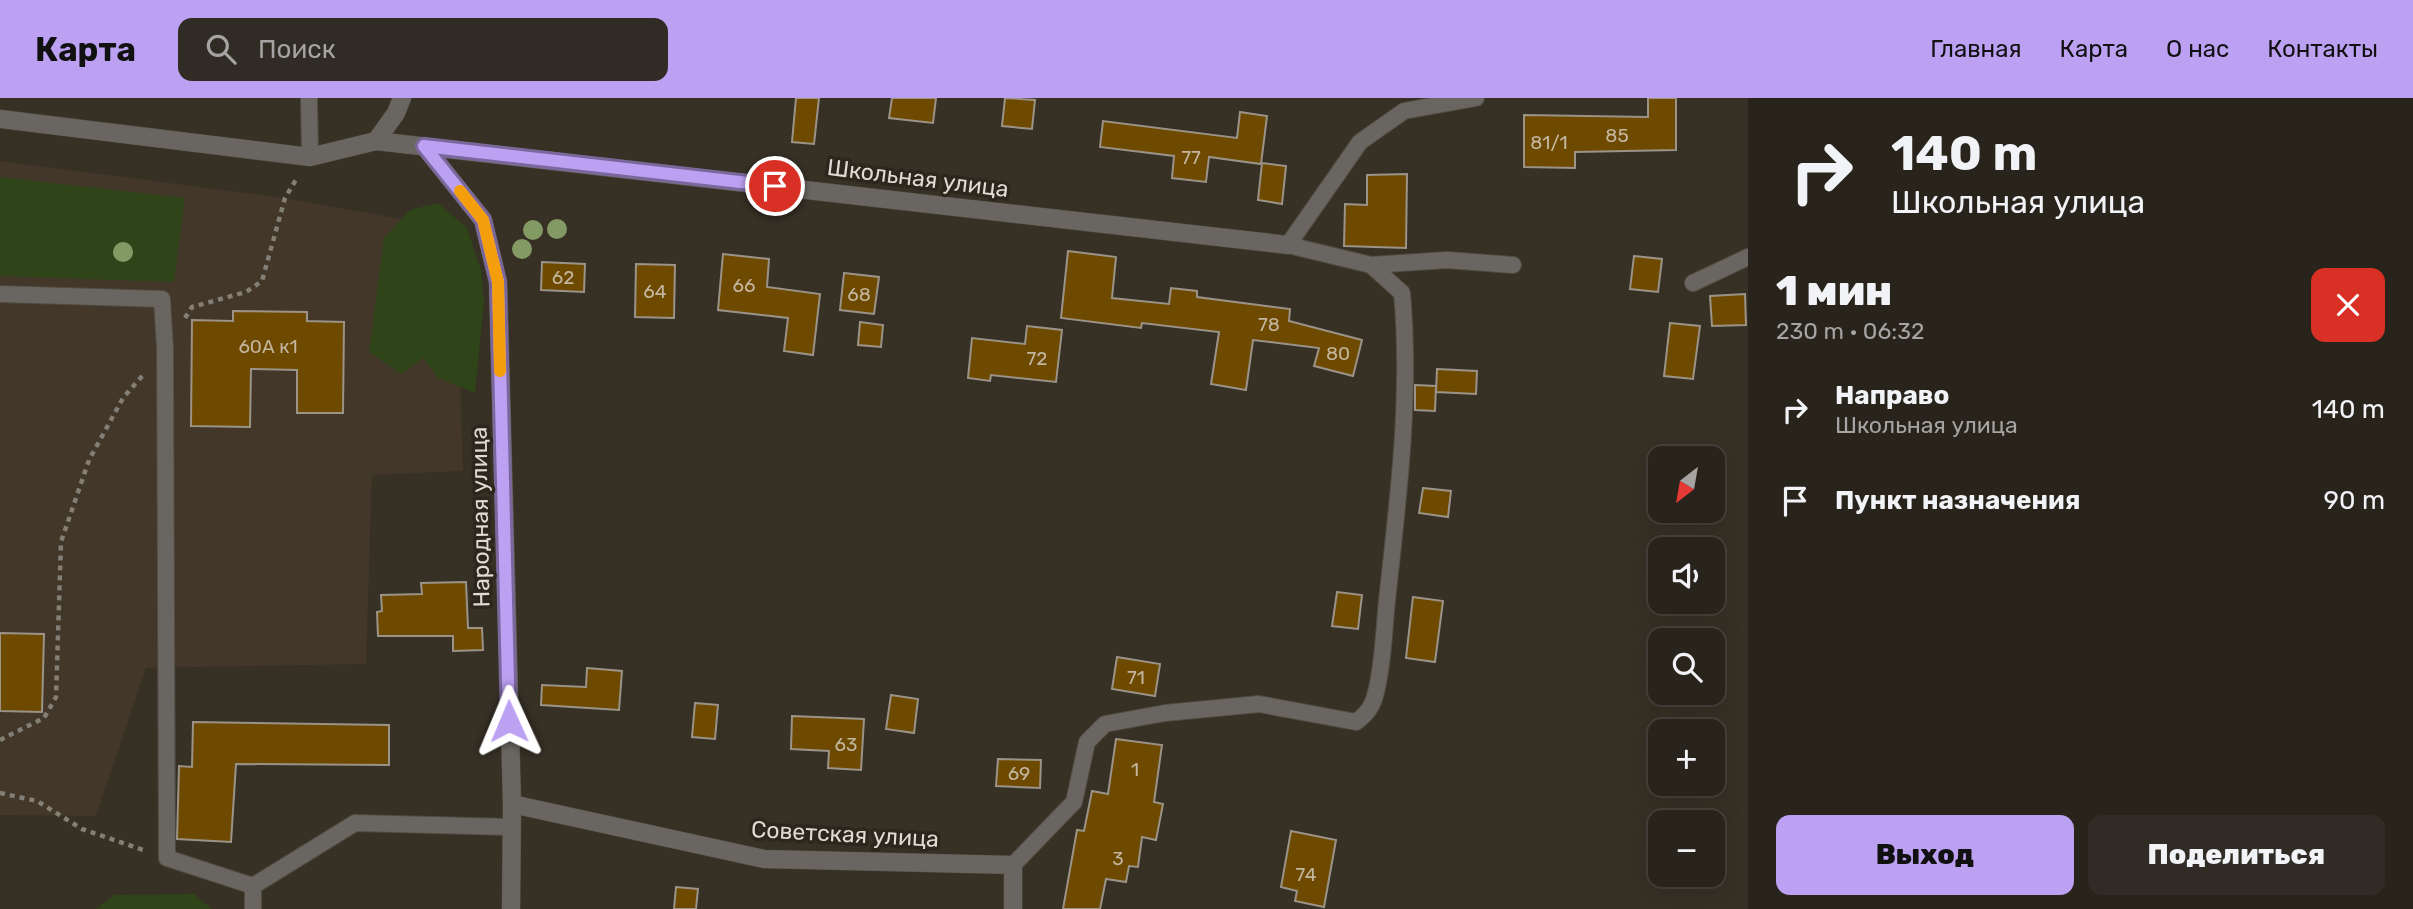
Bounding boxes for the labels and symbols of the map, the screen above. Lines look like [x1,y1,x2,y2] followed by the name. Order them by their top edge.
[1605,124,1629,147] house number: 85
[1530,131,1568,154] house number: 81/1
[1181,146,1201,169] house number: 77
[826,153,1010,203] street label: Школьная улица
[745,156,805,216] pin
[552,266,574,289] house number: 62
[733,274,755,297] house number: 66
[643,280,667,303] house number: 64
[847,283,871,306] house number: 68
[1258,313,1280,336] house number: 78
[238,335,298,358] house number: 60А к1
[1326,342,1350,365] house number: 80
[1027,347,1047,370] house number: 72
[464,426,496,608] street label: Народная улица
[1648,446,1726,523] north arrow
[1127,666,1145,689] house number: 71
[472,684,546,758] position arrow
[835,733,857,756] house number: 63
[1131,758,1139,781] house number: 1
[1008,762,1030,785] house number: 69
[750,815,940,853] street label: Советская улица
[1112,847,1124,870] house number: 3
[1296,863,1317,886] house number: 74

